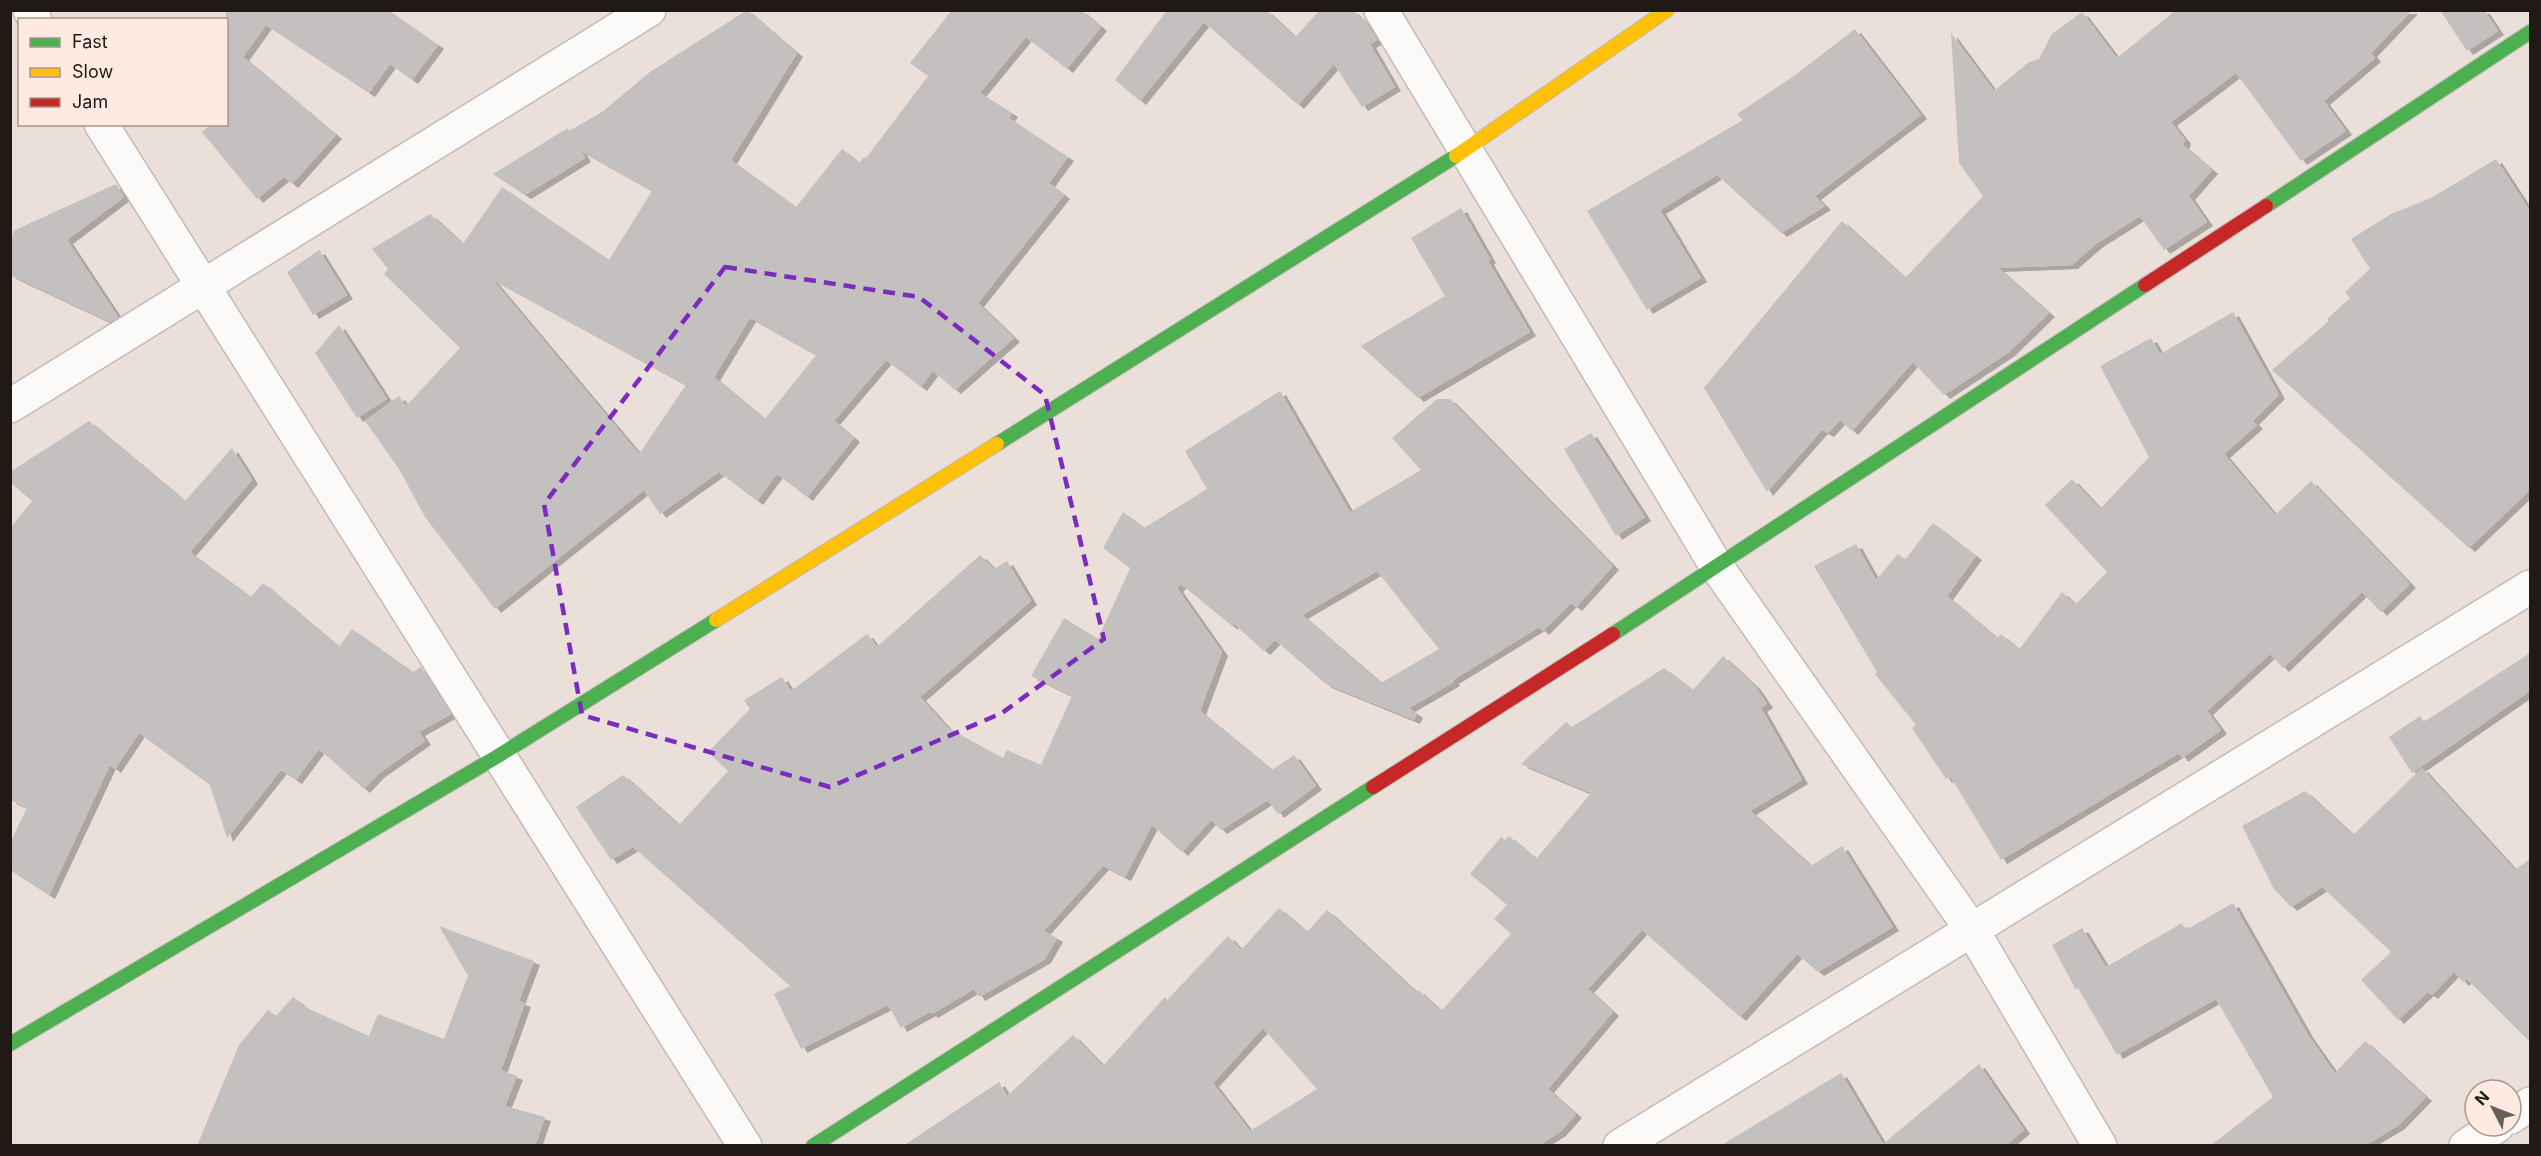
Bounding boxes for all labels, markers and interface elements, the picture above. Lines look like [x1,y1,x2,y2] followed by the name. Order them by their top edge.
[18,18,228,126] legend
[72,31,108,52] text: Fast
[72,61,113,82] text: Slow
[72,91,108,112] text: Jam
[2463,1078,2523,1138] north arrow
[2470,1087,2493,1109] text: N

